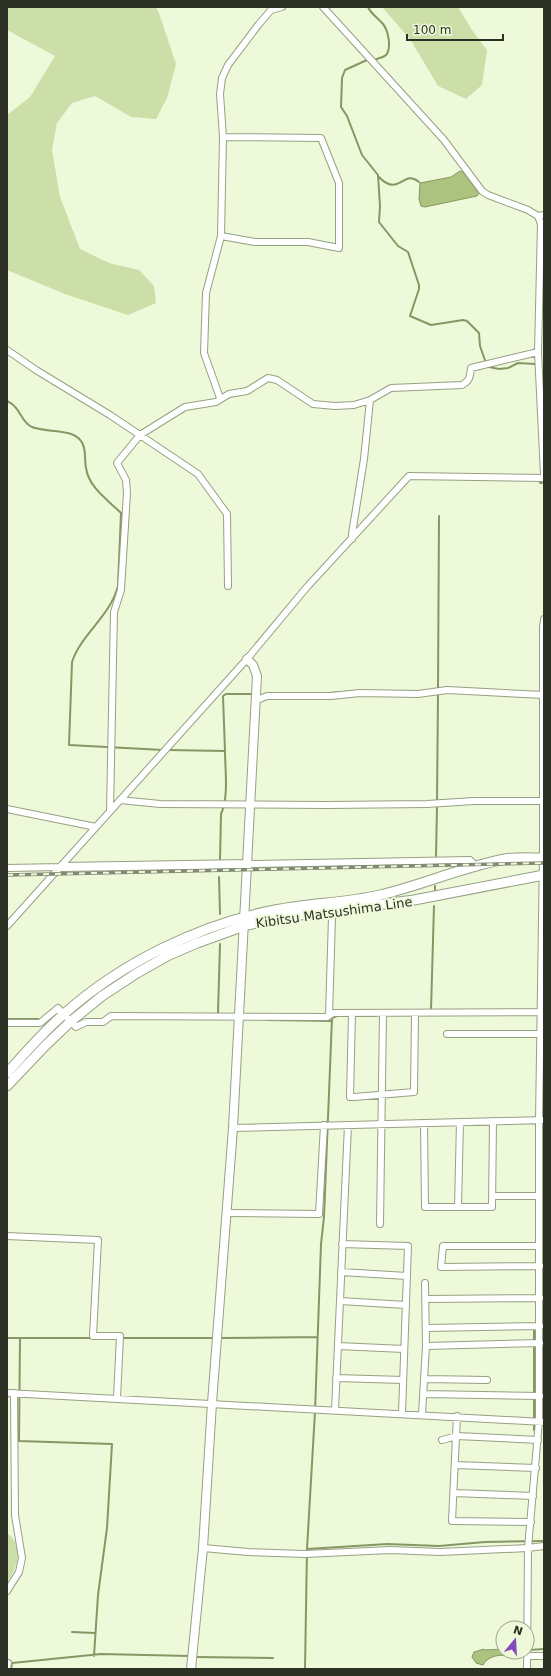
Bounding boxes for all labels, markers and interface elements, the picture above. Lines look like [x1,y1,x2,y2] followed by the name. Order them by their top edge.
[407,16,503,42] scale bar
[413,23,451,37] text: 100 m
[255,894,413,931] street label: Kibitsu Matsushima Line
[495,1620,535,1660] north arrow
[512,1623,524,1639] text: N

